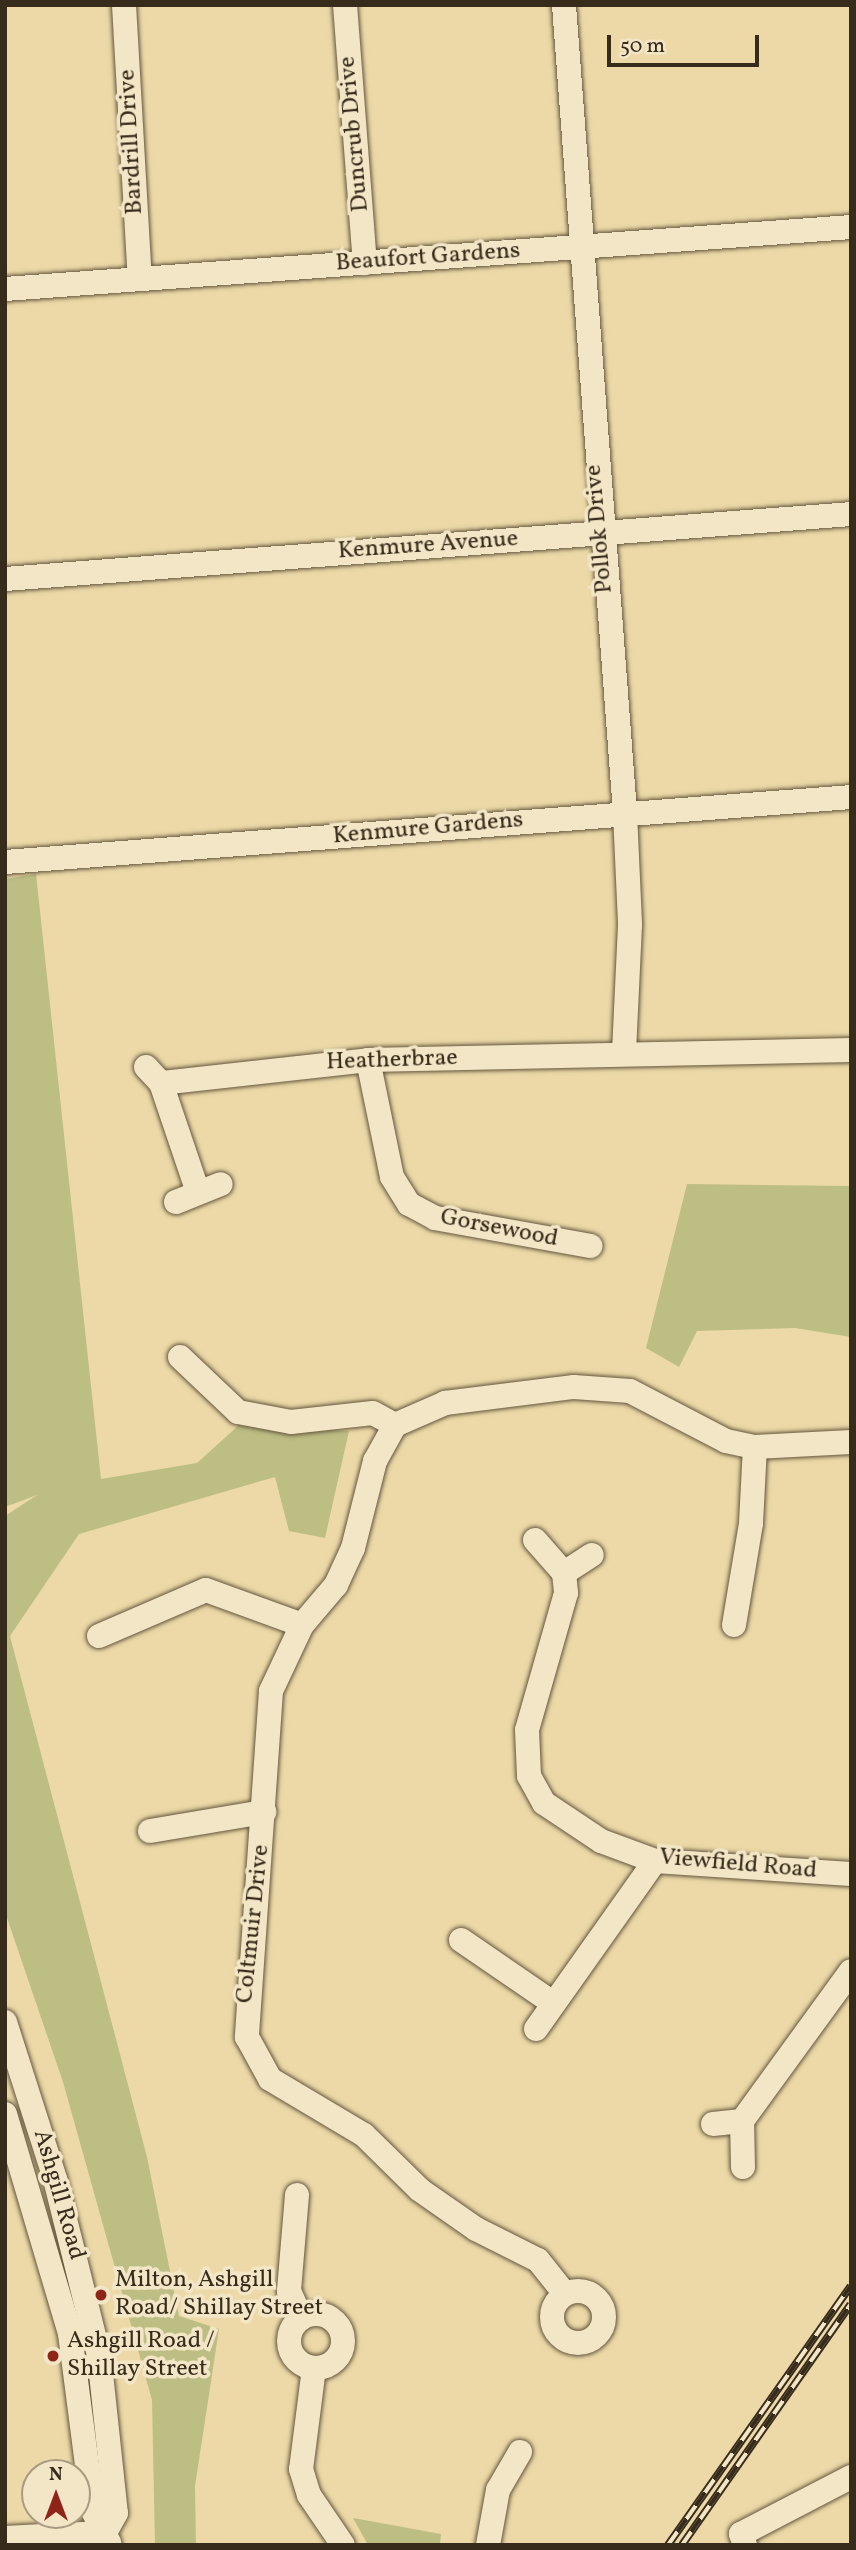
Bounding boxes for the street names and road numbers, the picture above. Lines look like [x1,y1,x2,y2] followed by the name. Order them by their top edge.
[334,55,376,213] street label: Duncrub Drive
[114,69,150,215] street label: Bardrill Drive
[335,237,521,279] street label: Beaufort Gardens
[580,463,620,595] street label: Pollok Drive
[337,525,519,567] street label: Kenmure Avenue
[332,806,524,852] street label: Kenmure Gardens
[326,1044,458,1078] street label: Heatherbrae
[438,1203,560,1255] street label: Gorsewood
[231,1843,277,2005] street label: Coltmuir Drive
[658,1844,818,1886] street label: Viewfield Road
[26,2126,90,2264] street label: Ashgill Road

